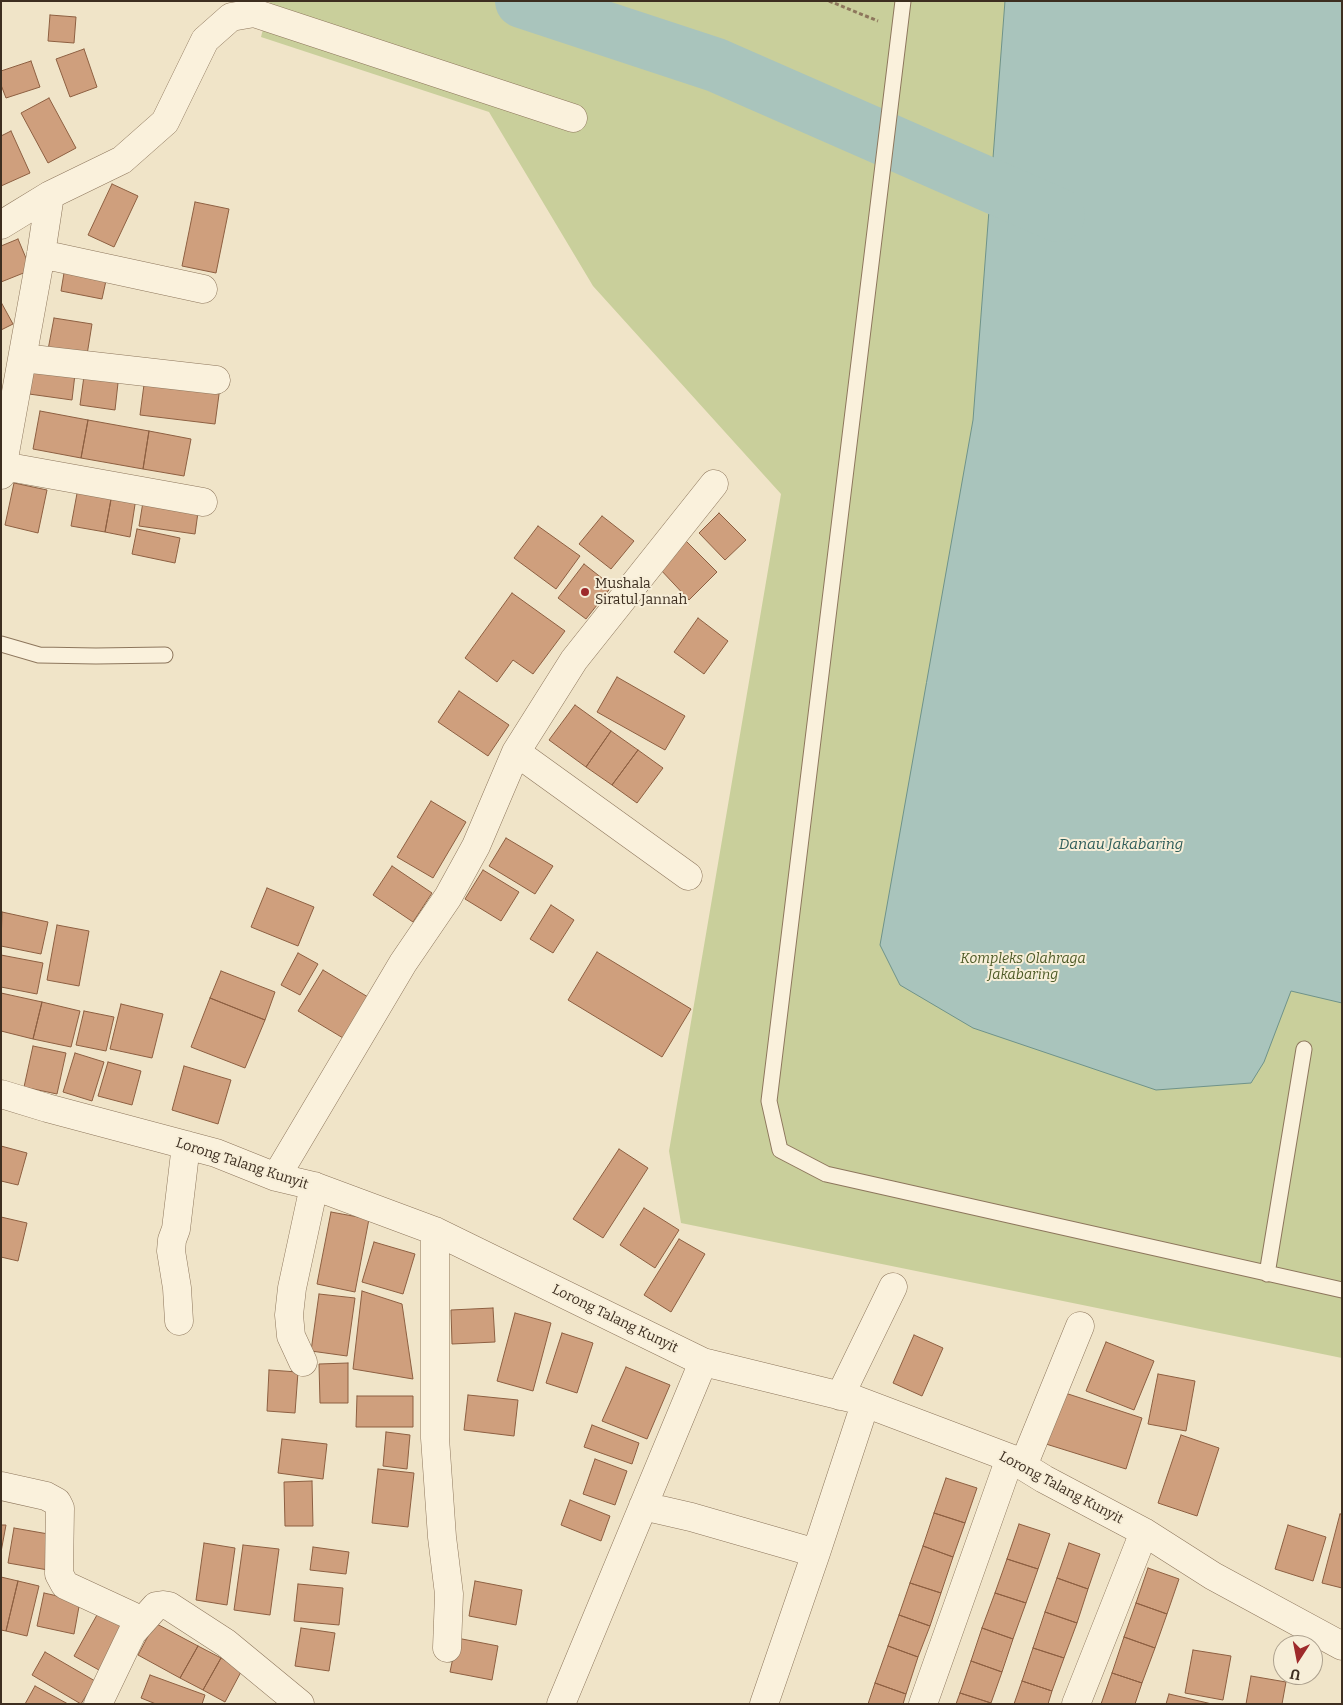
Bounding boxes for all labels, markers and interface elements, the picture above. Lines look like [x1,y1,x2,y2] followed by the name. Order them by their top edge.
[595,576,687,608] place label: Mushala Siratul Jannah
[579,586,591,598] marker: Mushala Siratul Jannah
[1059,836,1183,854] water label: Danau Jakabaring
[960,951,1086,984] park label: Kompleks Olahraga Jakabaring
[174,1135,310,1193] street label: Lorong Talang Kunyit
[549,1281,681,1357] street label: Lorong Talang Kunyit
[996,1448,1126,1528] street label: Lorong Talang Kunyit
[1273,1635,1323,1685] north arrow
[1289,1665,1302,1684] text: U

